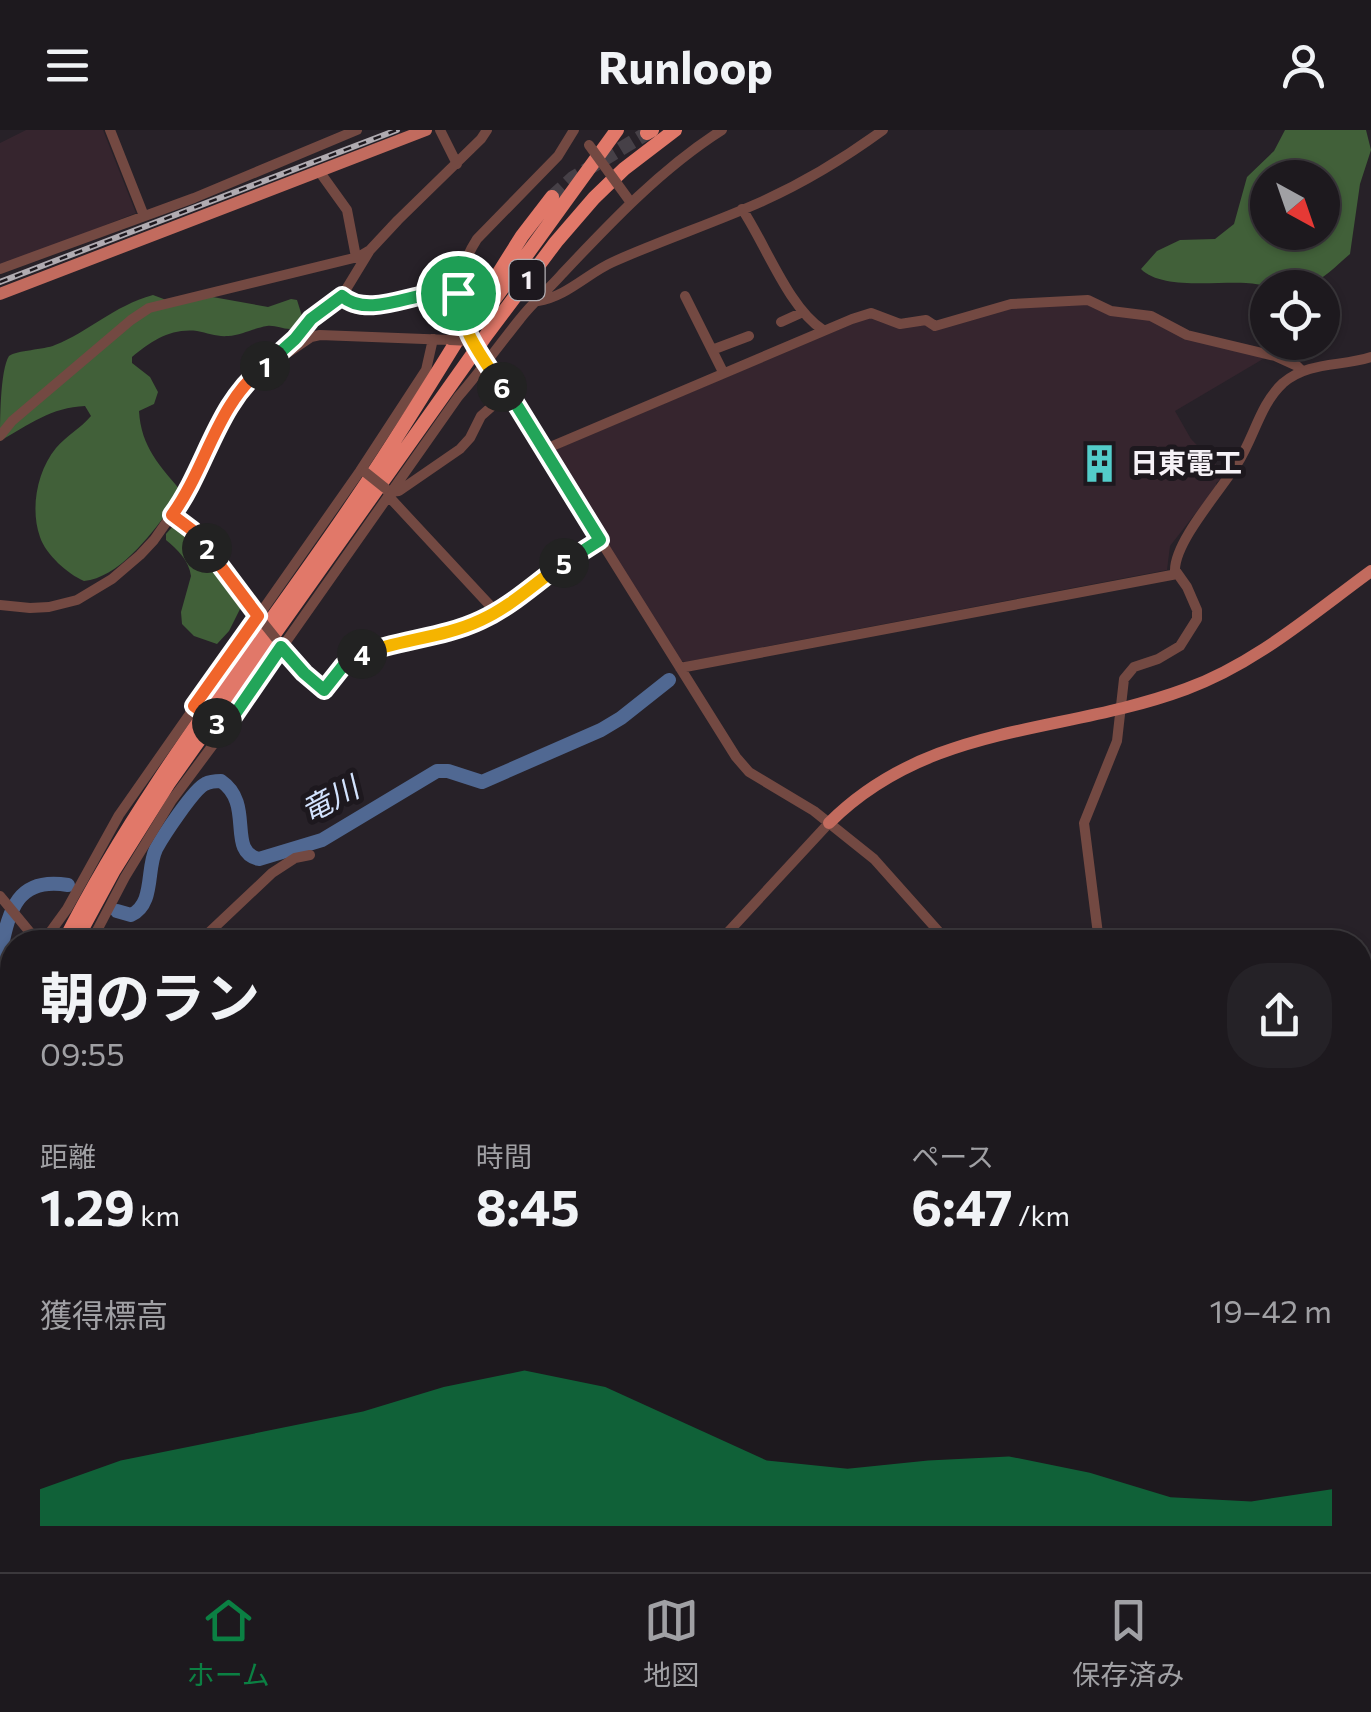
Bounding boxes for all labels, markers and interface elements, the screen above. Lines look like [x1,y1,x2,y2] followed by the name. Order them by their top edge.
[40,38,95,93] icon: menu
[598,38,773,93] text: Runloop
[1276,38,1331,93] icon: person
[1250,160,1340,250] north arrow
[1250,160,1340,360] map controls
[416,251,501,336] pin
[510,260,544,300] road number: 1
[431,266,486,321] icon: arrive
[1250,270,1340,360] button: locate
[240,341,290,391] pin: 1
[259,349,271,383] text: 1
[477,362,527,412] pin: 6
[493,370,511,404] text: 6
[1079,442,1121,484] building icon: 日東電工
[1130,445,1242,479] place label: 日東電工
[182,523,232,573] pin: 2
[199,531,215,565] text: 2
[539,538,589,588] pin: 5
[556,546,572,580] text: 5
[337,629,387,679] pin: 4
[353,637,371,671] text: 4
[192,698,242,748] pin: 3
[209,706,225,740] text: 3
[294,766,367,828] water label: 竜川
[40,962,260,1029] text: 朝のラン
[1227,963,1332,1068] button: share
[40,1033,125,1073] text: 09:55
[40,1139,96,1173] text: 距離
[476,1139,532,1173] text: 時間
[911,1139,994,1173] text: ペース
[40,1175,135,1236] text: 1.29
[476,1175,580,1236] text: 8:45
[911,1175,1013,1236] text: 6:47
[135,1198,180,1232] text: km
[1013,1198,1070,1232] text: /km
[1210,1290,1332,1330] text: 19–42 m
[40,1294,168,1334] text: 獲得標高
[187,1593,270,1693] tab: ホーム
[643,1593,699,1693] tab: 地図
[1072,1593,1184,1693] tab: 保存済み

